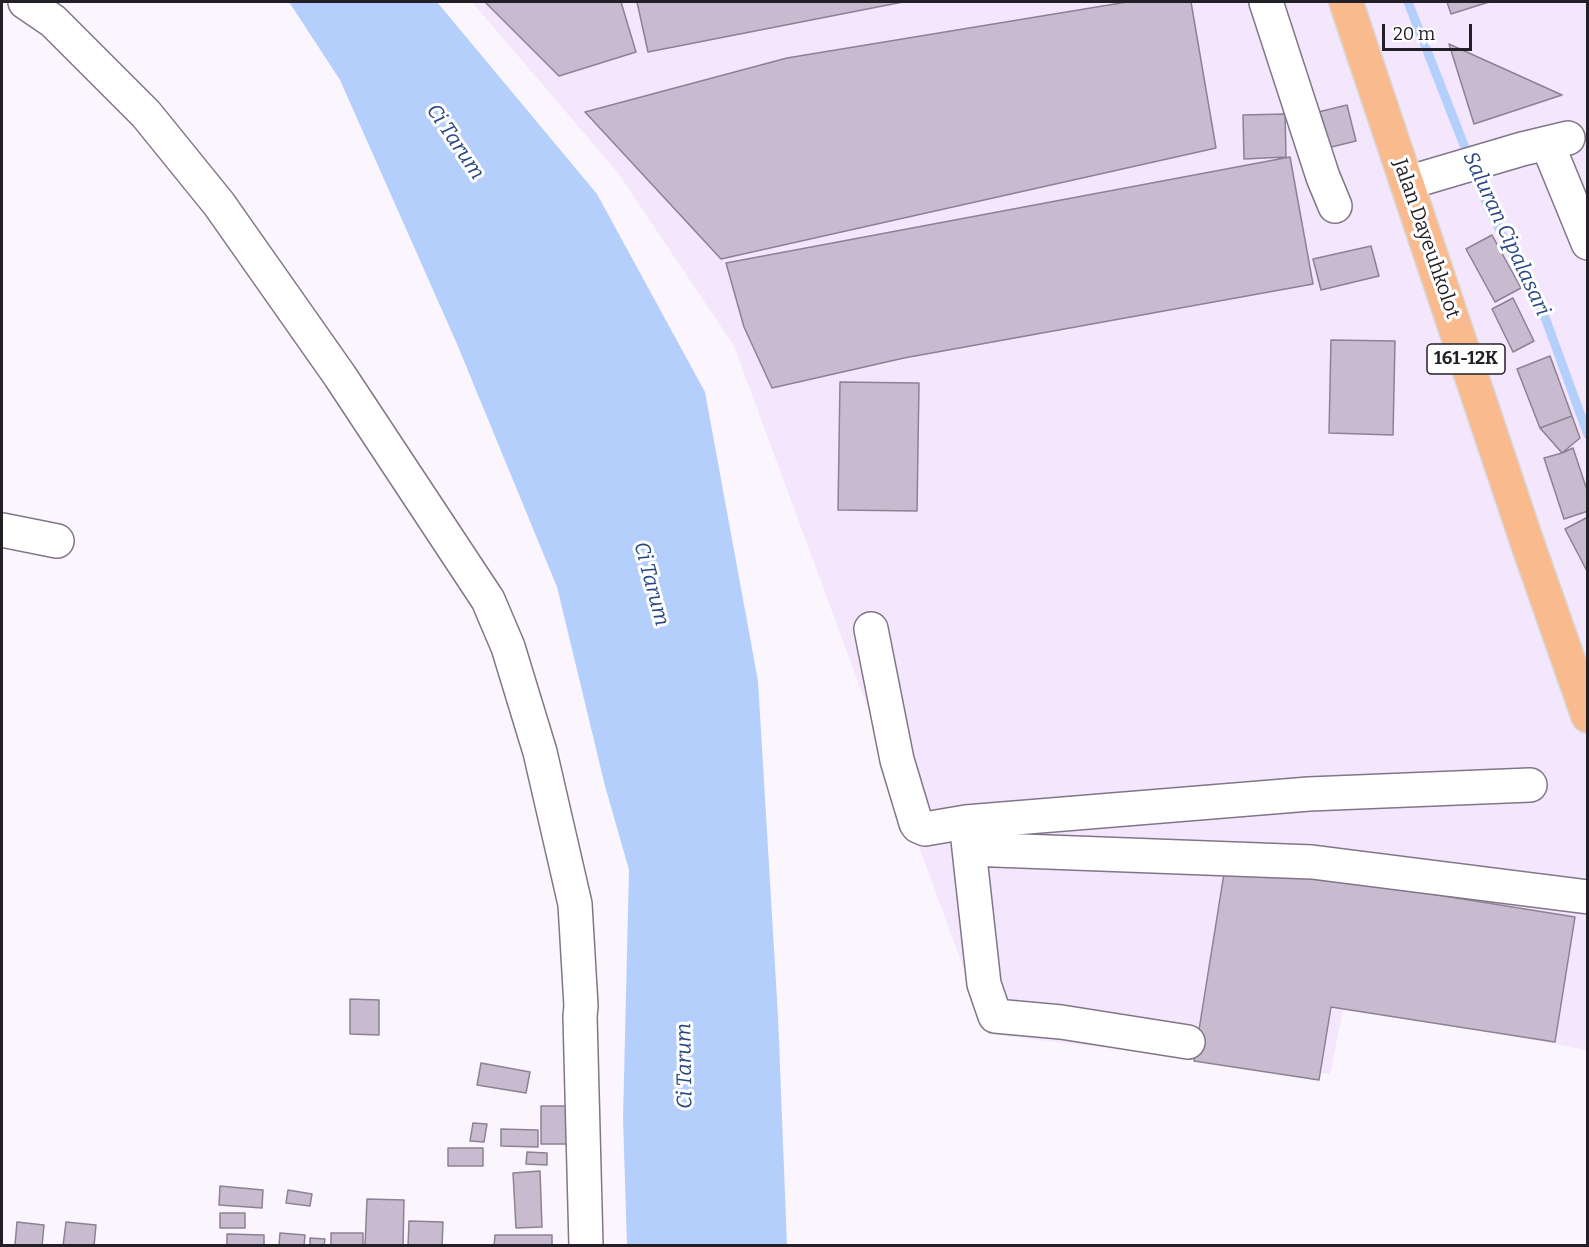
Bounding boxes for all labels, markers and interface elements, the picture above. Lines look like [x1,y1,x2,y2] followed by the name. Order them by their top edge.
[1385,12,1475,50] scale bar
[1393,23,1435,45] text: 20 m
[421,99,489,185] water label: Ci Tarum
[1457,148,1555,320] water label: Saluran Cipalasari
[1387,156,1465,322] street label: Jalan Dayeuhkolot
[1427,344,1505,374] road number: 161-12K
[628,539,674,629] water label: Ci Tarum
[672,1023,698,1109] water label: Ci Tarum

